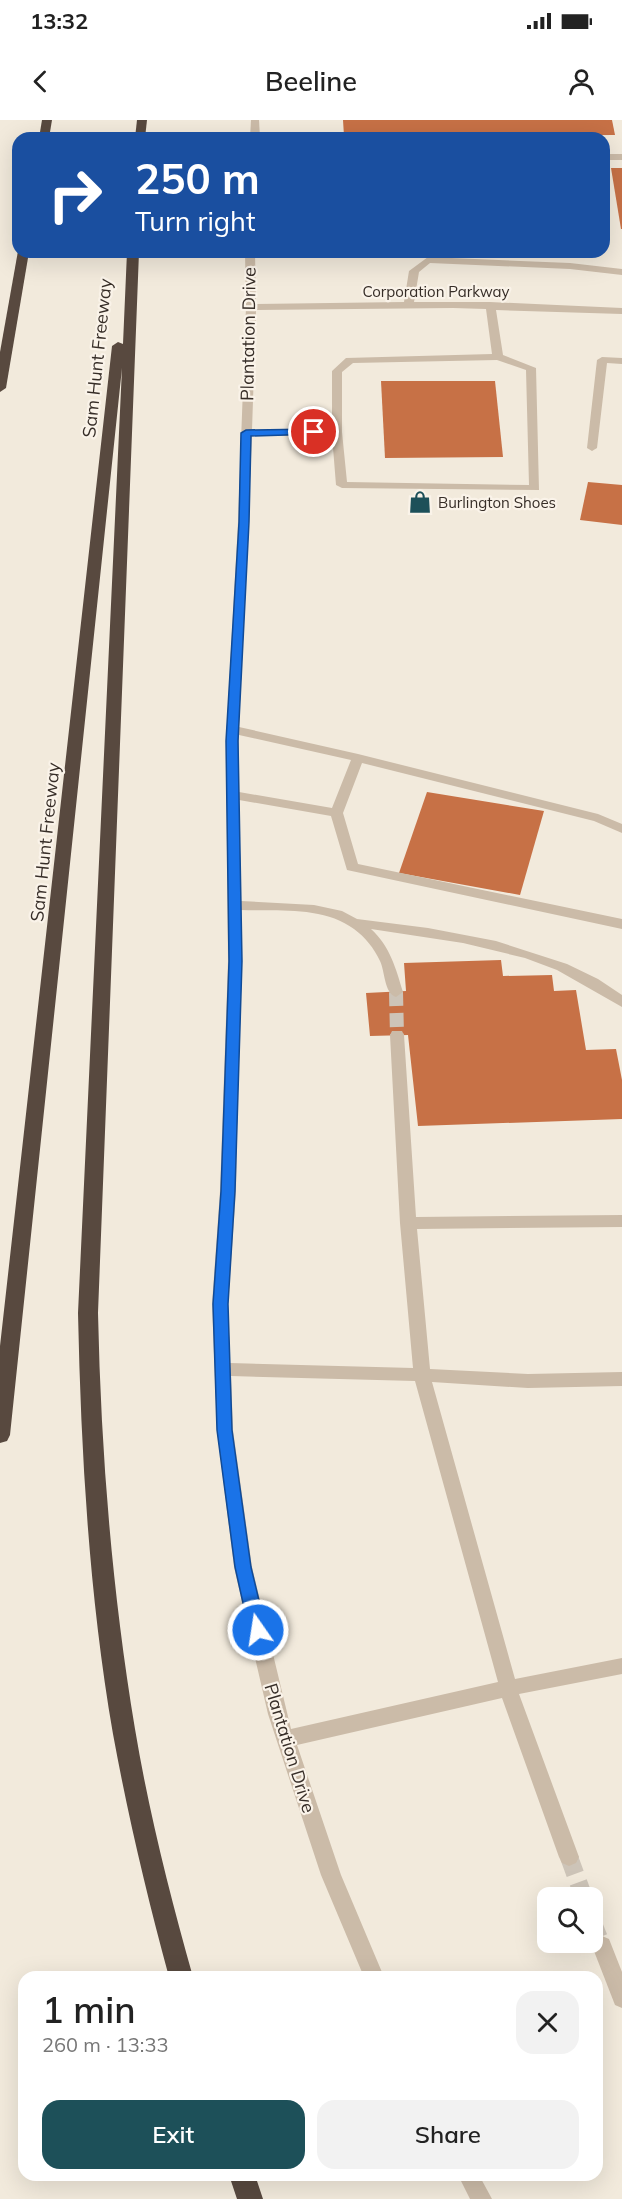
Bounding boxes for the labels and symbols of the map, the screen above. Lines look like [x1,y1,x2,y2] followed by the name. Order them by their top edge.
[235,267,261,401] street label: Plantation Drive
[77,277,117,439] street label: Sam Hunt Freeway
[363,282,509,301] street label: Corporation Parkway
[288,406,339,457] pin
[407,489,433,515] shop icon: Burlington Shoes
[438,493,556,512] place label: Burlington Shoes
[25,761,65,923] street label: Sam Hunt Freeway
[226,1598,290,1662] position arrow
[259,1681,321,1815] street label: Plantation Drive

